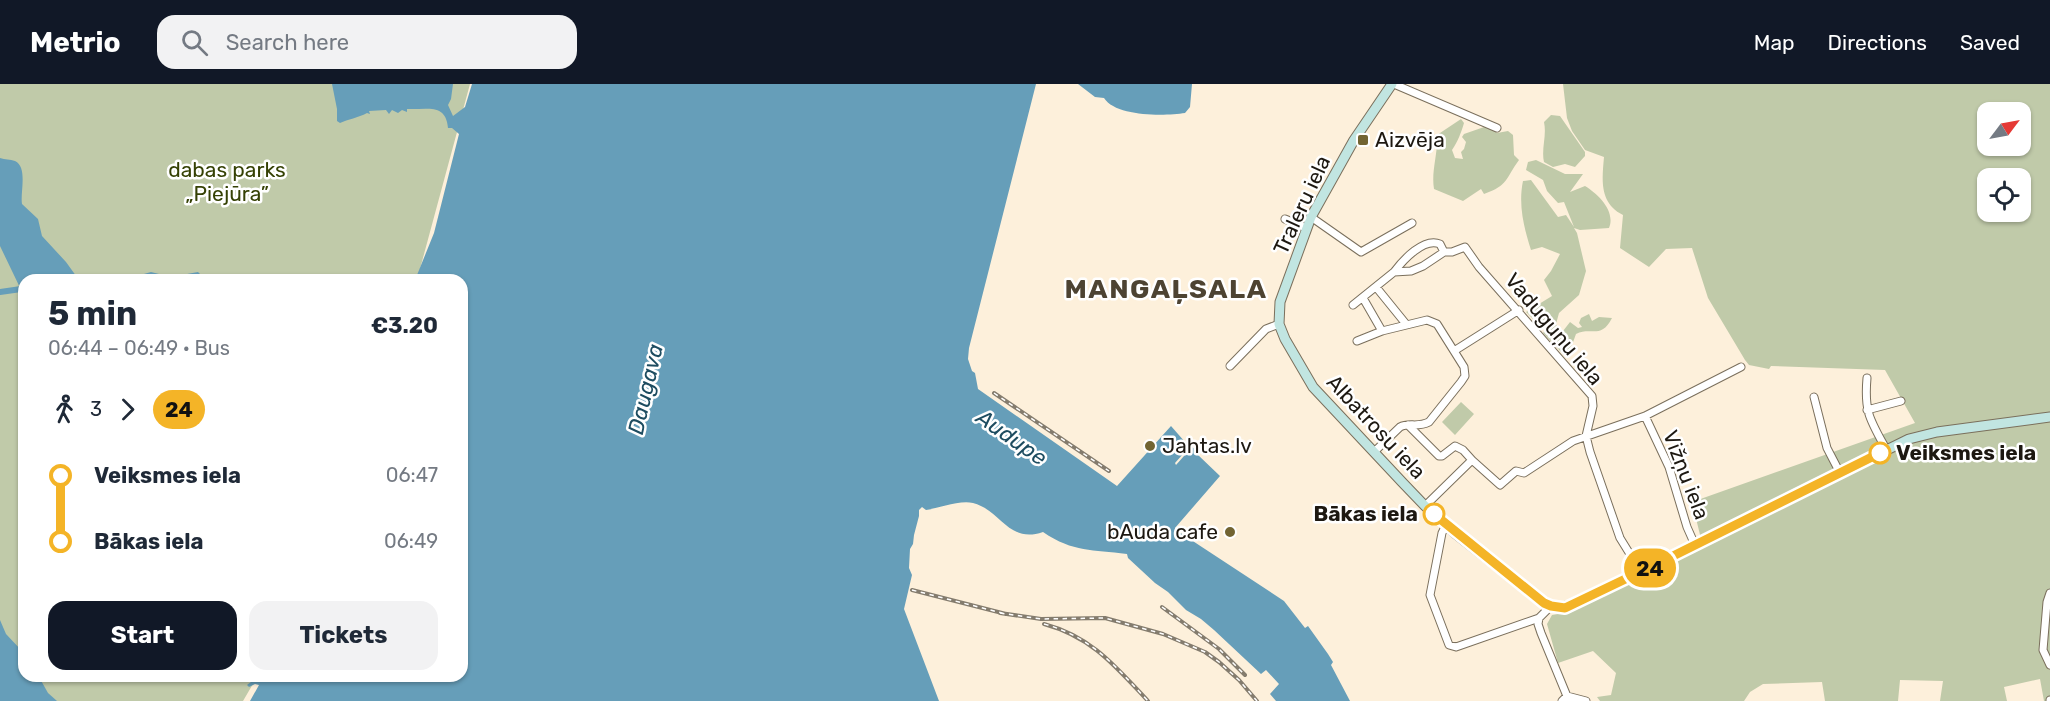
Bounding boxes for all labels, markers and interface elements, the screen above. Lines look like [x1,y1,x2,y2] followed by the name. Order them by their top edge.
[157,15,577,69] search box
[30,26,121,59] text: Metrio
[178,26,211,59] icon: search
[226,29,349,56] text: Search here
[1754,30,1795,55] text: Map
[1828,30,1927,55] text: Directions
[1960,30,2020,55] text: Saved
[1977,102,2031,156] north arrow
[1977,102,2031,222] map controls
[1375,127,1445,152] place label: Aizvēja
[1356,133,1370,147] marker: Aizvēja
[1268,151,1335,258] street label: Traleru iela
[168,157,286,206] park label: dabas parks „Piejūra”
[1977,168,2031,222] button: locate
[1500,268,1608,390] street label: Vaduguņu iela
[1065,273,1267,305] district label: MANGAĻSALA
[48,294,137,333] text: 5 min
[371,312,438,339] text: €3.20
[48,336,230,360] text: 06:44 – 06:49 · Bus
[622,341,669,437] water label: Daugava
[1322,369,1431,484] street label: Albatrosu iela
[48,393,81,426] icon: walk
[111,393,144,426] icon: forward
[90,397,102,421] text: 3
[165,397,193,422] text: 24
[971,403,1052,471] water label: Audupe
[1658,427,1715,523] street label: Vižņu iela
[1162,433,1252,458] place label: Jahtas.lv
[1143,439,1157,453] marker: Jahtas.lv
[1896,440,2036,465] place label: Veiksmes iela
[1869,442,1891,464] marker: Veiksmes iela
[94,462,241,489] text: Veiksmes iela
[386,463,438,487] text: 06:47
[1313,501,1418,526] place label: Bākas iela
[1423,503,1445,525] marker: Bākas iela
[1107,519,1218,544] place label: bAuda cafe
[1223,525,1237,539] marker: bAuda cafe
[94,528,204,555] text: Bākas iela
[384,529,438,553] text: 06:49
[1623,548,1677,588] line badge: 24
[1636,556,1664,581] text: 24
[48,601,237,670] button: Start
[249,601,438,670] button: Tickets

